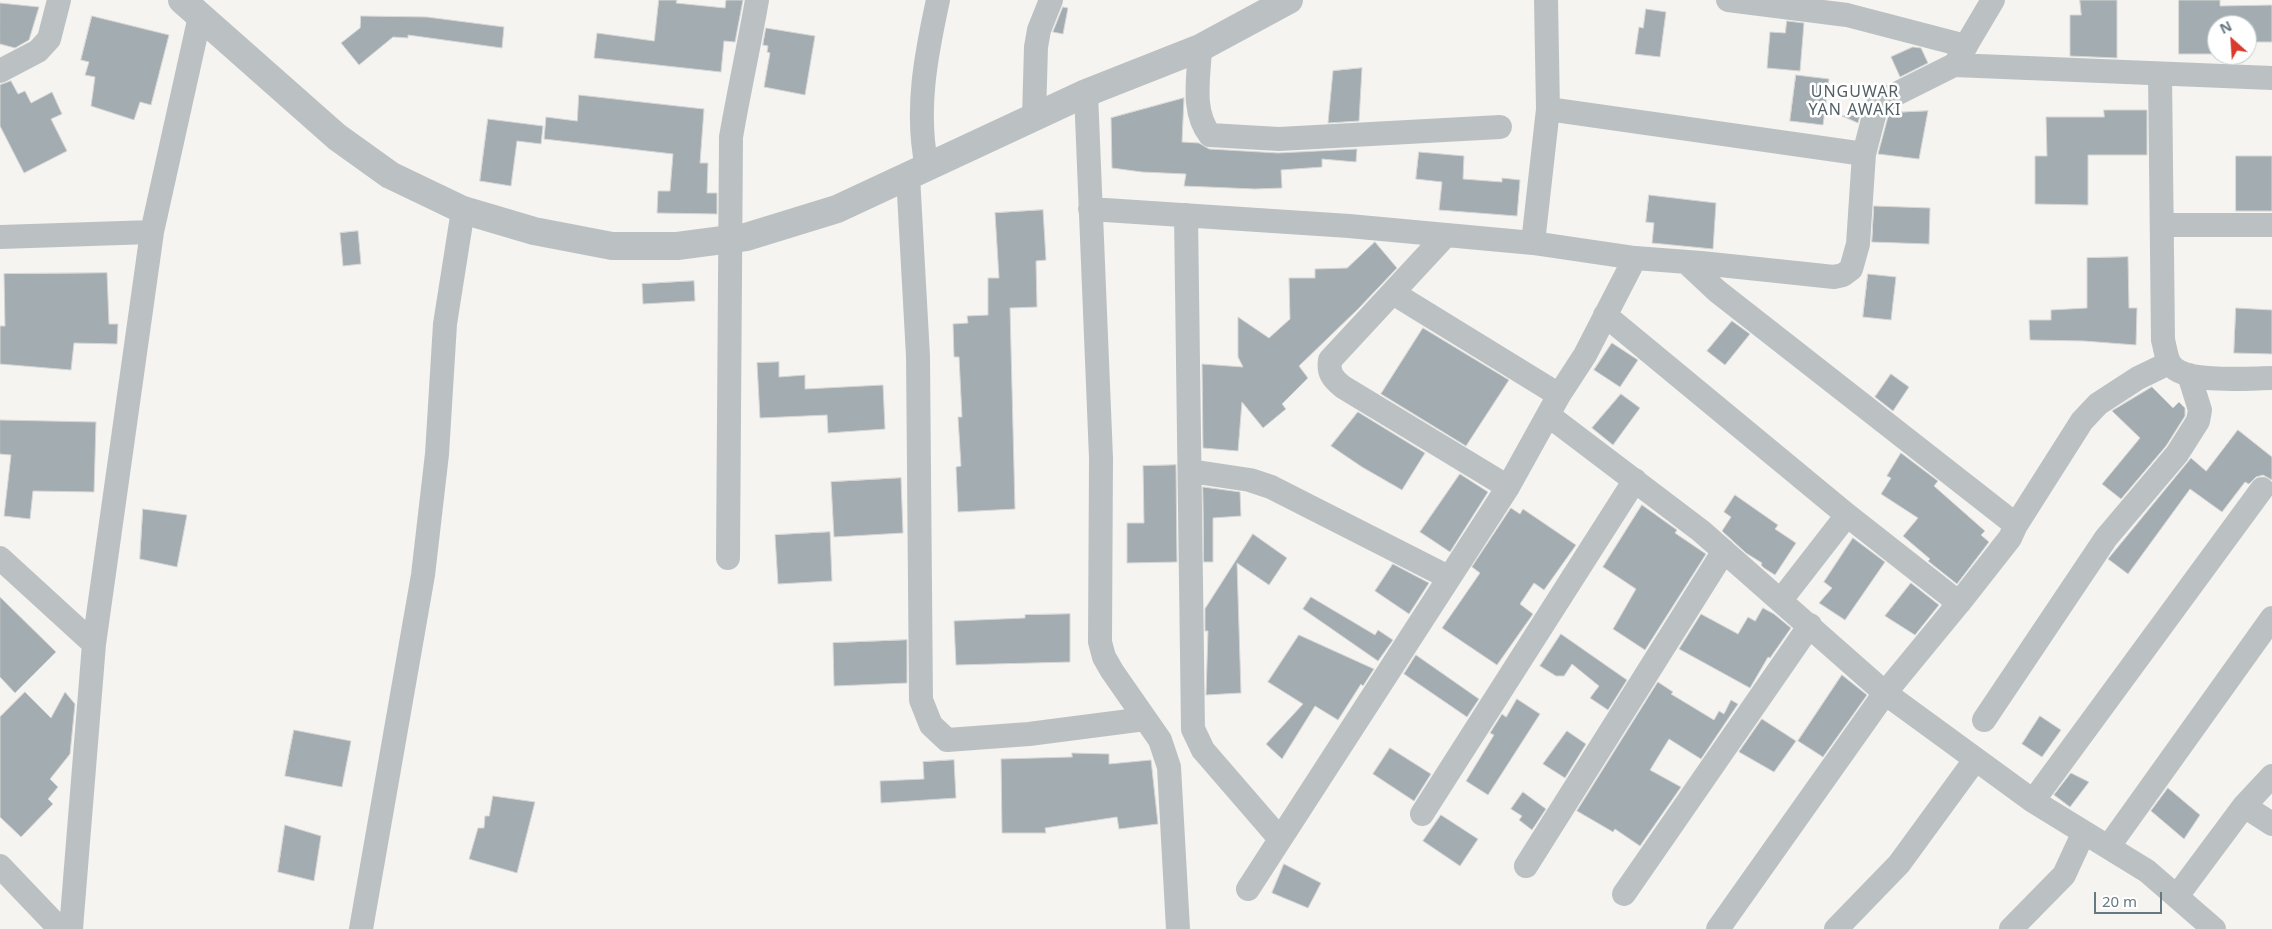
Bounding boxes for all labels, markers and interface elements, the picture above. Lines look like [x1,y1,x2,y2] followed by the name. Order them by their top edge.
[2207,15,2257,65] north arrow
[2216,16,2235,38] text: N
[1807,82,1903,120] district label: UNGUWAR YAN AWAKI
[2097,882,2164,914] scale bar
[2102,891,2137,911] text: 20 m

